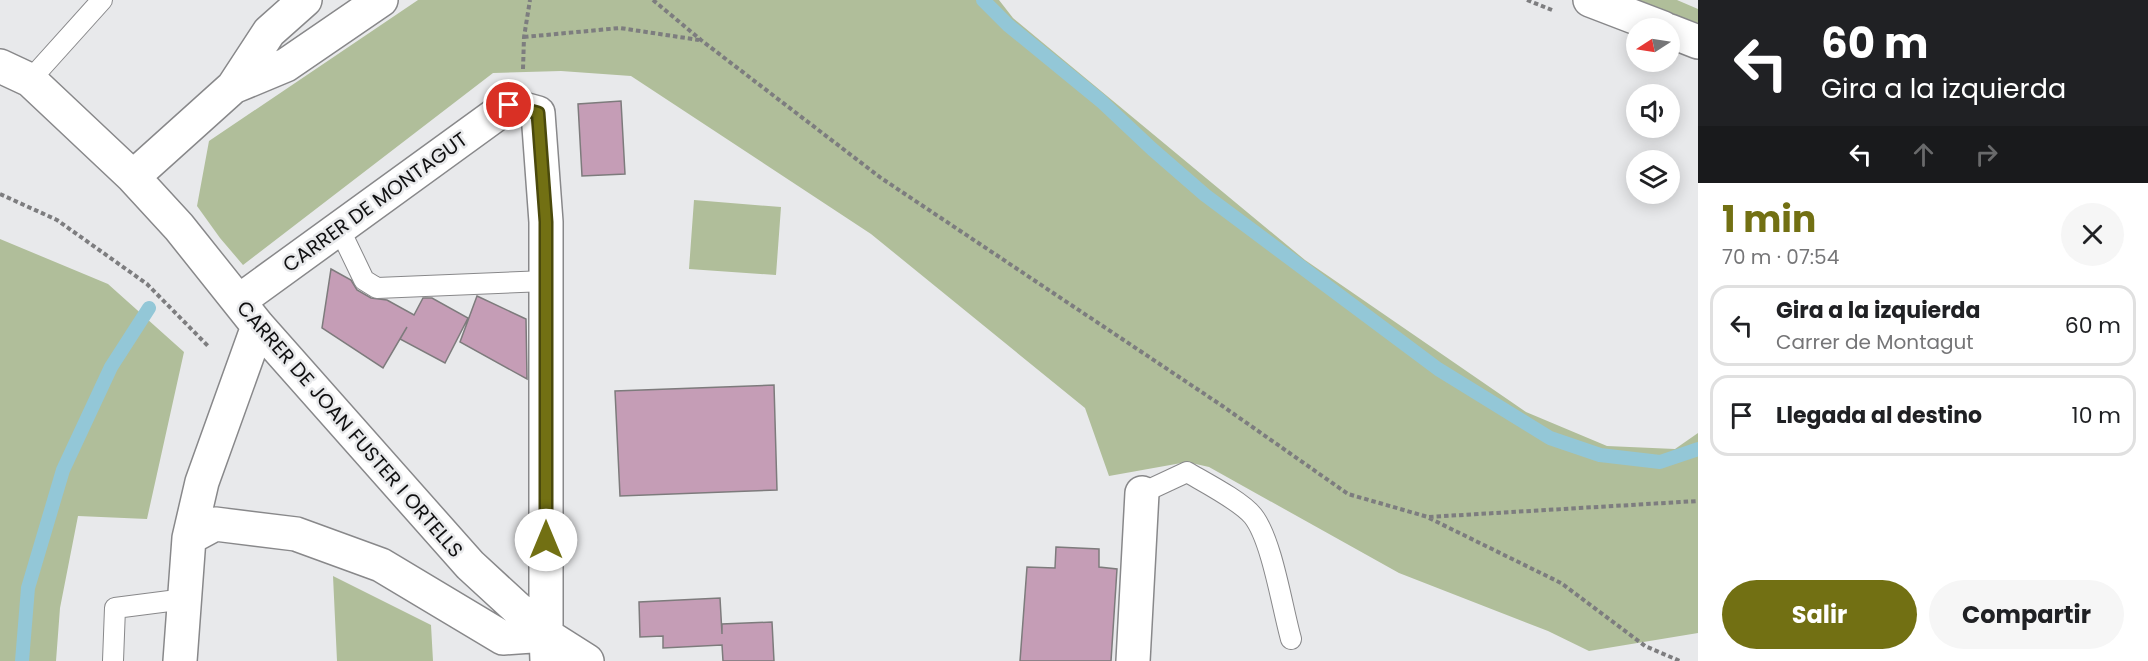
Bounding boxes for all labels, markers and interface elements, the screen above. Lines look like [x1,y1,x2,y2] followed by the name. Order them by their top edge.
[1821,14,1929,73] text: 60 m
[1626,18,1680,72] north arrow
[1626,18,1680,204] map controls
[1722,24,1800,102] icon: left
[1821,70,2066,107] text: Gira a la izquierda
[483,79,534,130] pin
[1626,84,1680,138] button: sound
[492,88,525,121] icon: arrive
[277,125,473,279] street label: CARRER DE MONTAGUT
[1844,138,1877,171] icon: left
[1907,138,1940,171] icon: ahead
[1970,138,2003,171] icon: right
[1626,150,1680,204] button: layers
[1722,194,1816,245] text: 1 min
[2061,203,2124,266] button: close
[1722,243,1839,271] text: 70 m · 07:54
[230,294,470,564] street label: CARRER DE JOAN FUSTER I ORTELLS
[1776,295,1980,326] text: Gira a la izquierda
[1725,309,1758,342] icon: left
[2065,310,2121,341] text: 60 m
[1776,328,1974,356] text: Carrer de Montagut
[1725,399,1758,432] icon: arrive
[1776,400,1982,431] text: Llegada al destino
[2072,400,2121,431] text: 10 m
[514,508,578,572] position arrow
[1722,580,1917,649] button: Salir
[1929,580,2124,649] button: Compartir

